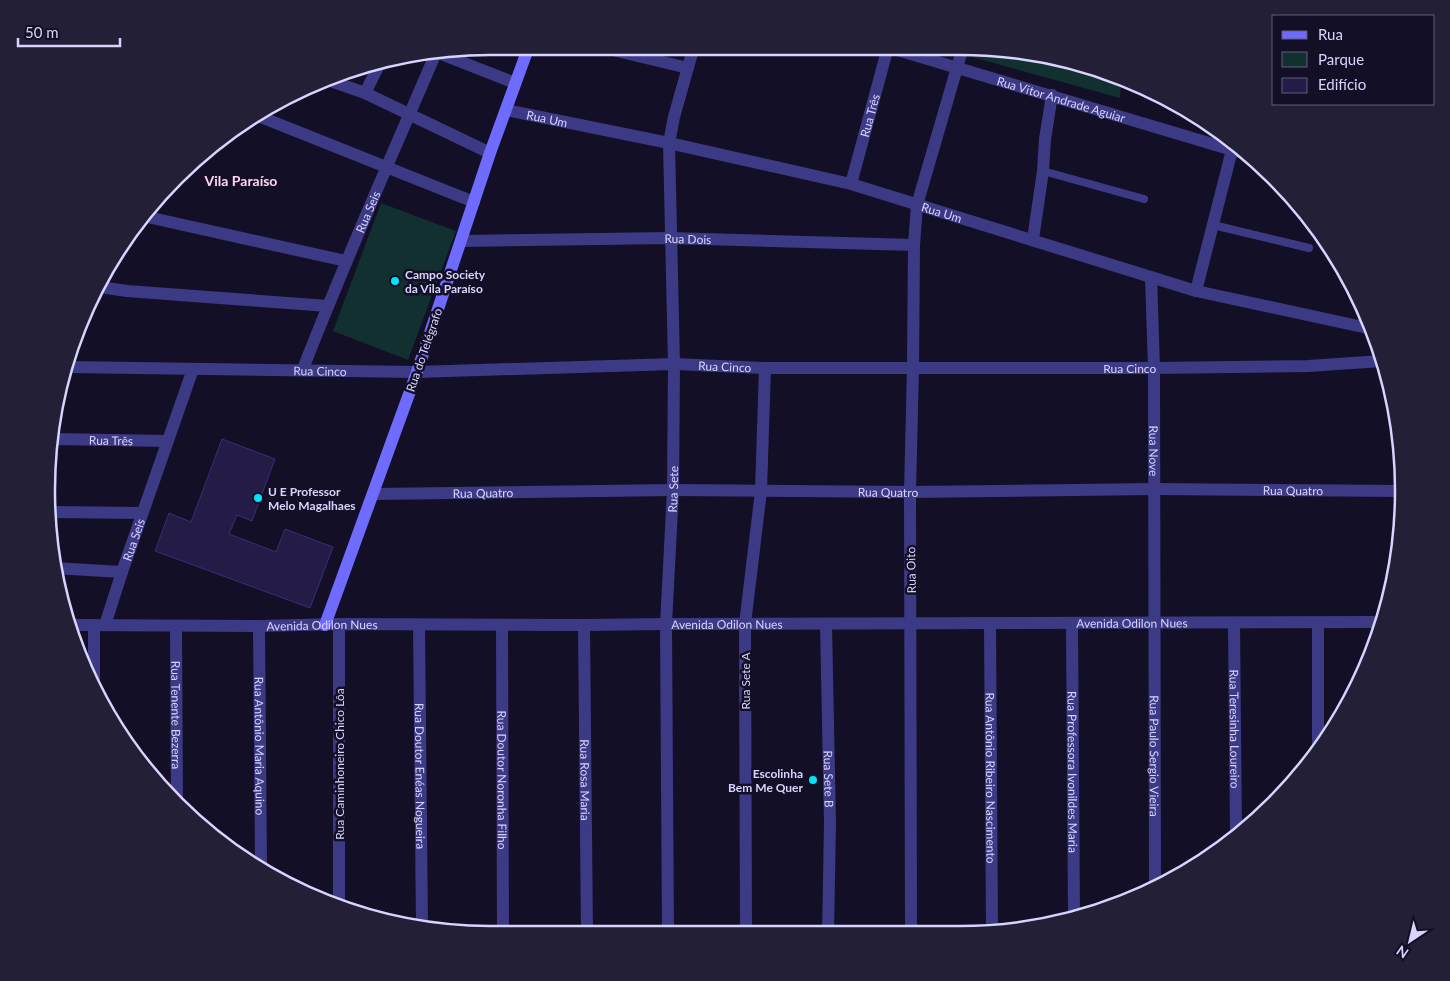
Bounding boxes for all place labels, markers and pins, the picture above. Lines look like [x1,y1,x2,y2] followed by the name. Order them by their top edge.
[405,267,486,296] place label: Campo Society da Vila Paraíso
[389,275,401,287] marker: Campo Society da Vila Paraíso
[268,484,356,513] place label: U E Professor Melo Magalhaes
[252,492,264,504] marker: U E Professor Melo Magalhaes
[728,766,804,795] place label: Escolinha Bem Me Quer
[807,774,819,786] marker: Escolinha Bem Me Quer

